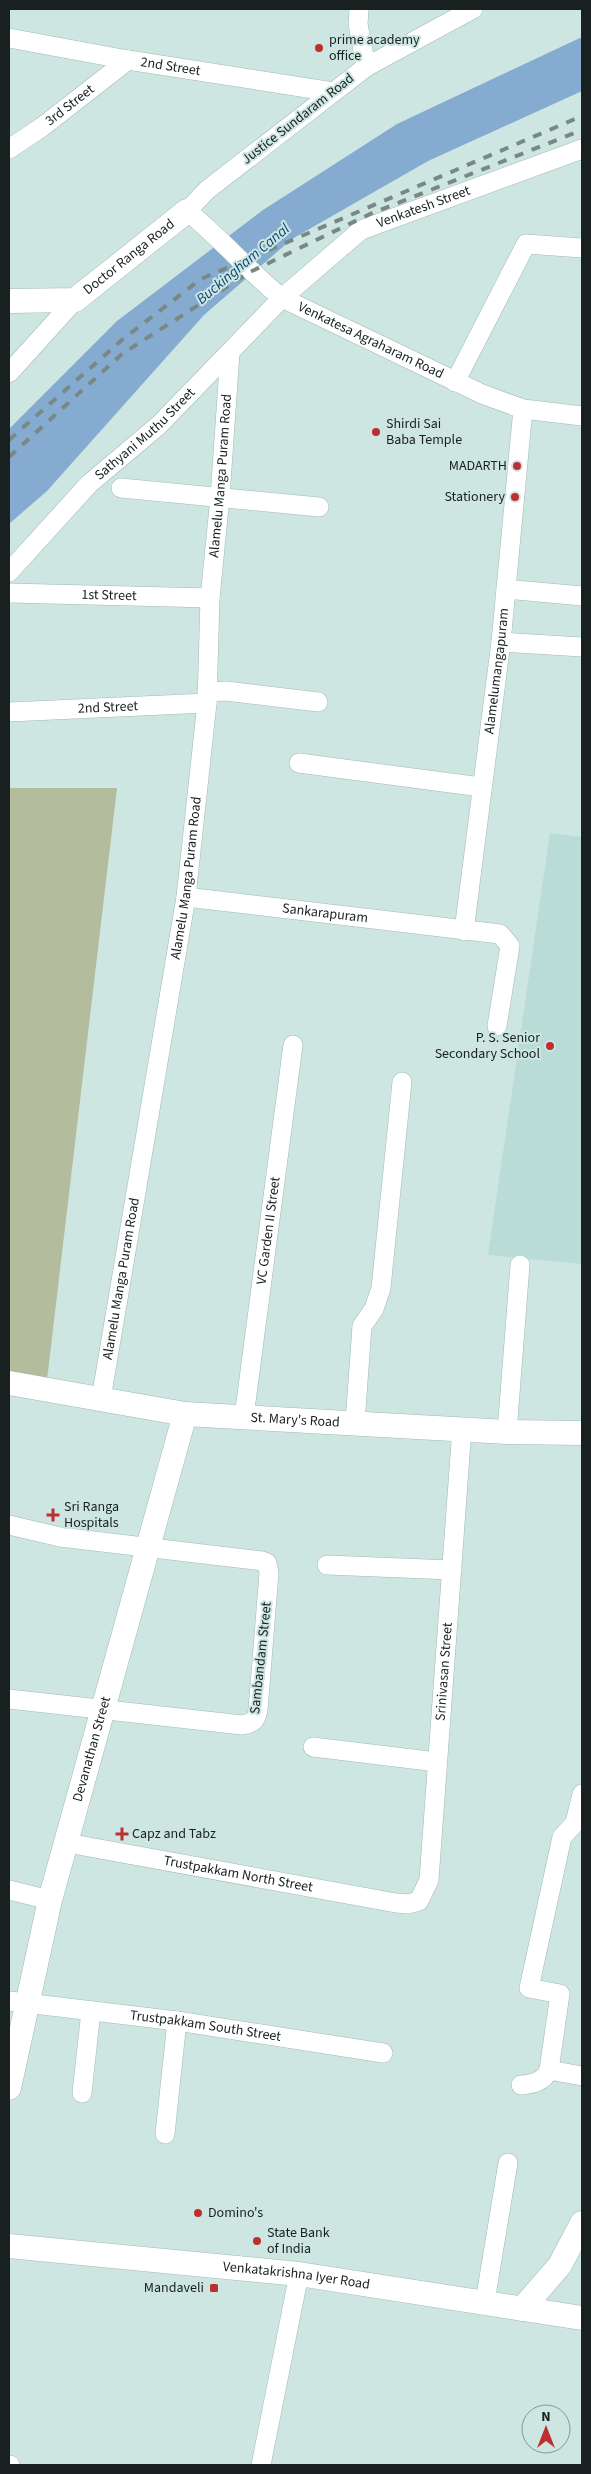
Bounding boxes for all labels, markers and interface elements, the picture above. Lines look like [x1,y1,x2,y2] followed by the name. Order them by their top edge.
[329,30,420,66] place label: prime academy office
[313,42,325,54] marker: prime academy office
[139,52,202,81] street label: 2nd Street
[238,69,358,169] street label: Justice Sundaram Road
[41,80,99,131] street label: 3rd Street
[374,181,473,233] street label: Venkatesh Street
[79,214,179,300] street label: Doctor Ranga Road
[192,218,294,309] water label: Buckingham Canal
[294,297,447,384] street label: Venkatesa Agraharam Road
[90,383,200,485] street label: Sathyani Muthu Street
[204,393,237,559] street label: Alamelu Manga Puram Road
[386,414,462,450] place label: Shirdi Sai Baba Temple
[370,426,382,438] marker: Shirdi Sai Baba Temple
[449,456,507,476] place label: MADARTH
[511,460,523,472] marker: MADARTH
[444,487,505,507] place label: Stationery
[509,491,521,503] marker: Stationery
[81,585,137,606] street label: 1st Street
[479,607,514,735] street label: Alamelumangapuram
[77,696,139,719] street label: 2nd Street
[166,796,207,961] street label: Alamelu Manga Puram Road
[281,898,369,928] street label: Sankarapuram
[435,1028,540,1064] place label: P. S. Senior Secondary School
[544,1040,556,1052] marker: P. S. Senior Secondary School
[252,1175,286,1286] street label: VC Garden II Street
[98,1196,145,1361] street label: Alamelu Manga Puram Road
[250,1408,340,1433] street label: St. Mary's Road
[64,1497,119,1533] place label: Sri Ranga Hospitals
[46,1508,60,1522] marker: Sri Ranga Hospitals
[245,1601,277,1715] street label: Sambandam Street
[431,1621,458,1722] street label: Srinivasan Street
[68,1694,116,1804] street label: Devanathan Street
[132,1824,216,1844] place label: Capz and Tabz
[116,1828,128,1840] marker: Capz and Tabz
[162,1851,315,1898] street label: Trustpakkam North Street
[129,2005,283,2047] street label: Trustpakkam South Street
[208,2203,263,2223] place label: Domino's
[192,2207,204,2219] marker: Domino's
[267,2223,330,2259] place label: State Bank of India
[251,2235,263,2247] marker: State Bank of India
[222,2257,371,2295] street label: Venkatakrishna Iyer Road
[144,2278,204,2298] place label: Mandaveli
[208,2282,220,2294] marker: Mandaveli
[521,2404,571,2454] north arrow
[541,2407,551,2427] text: N

